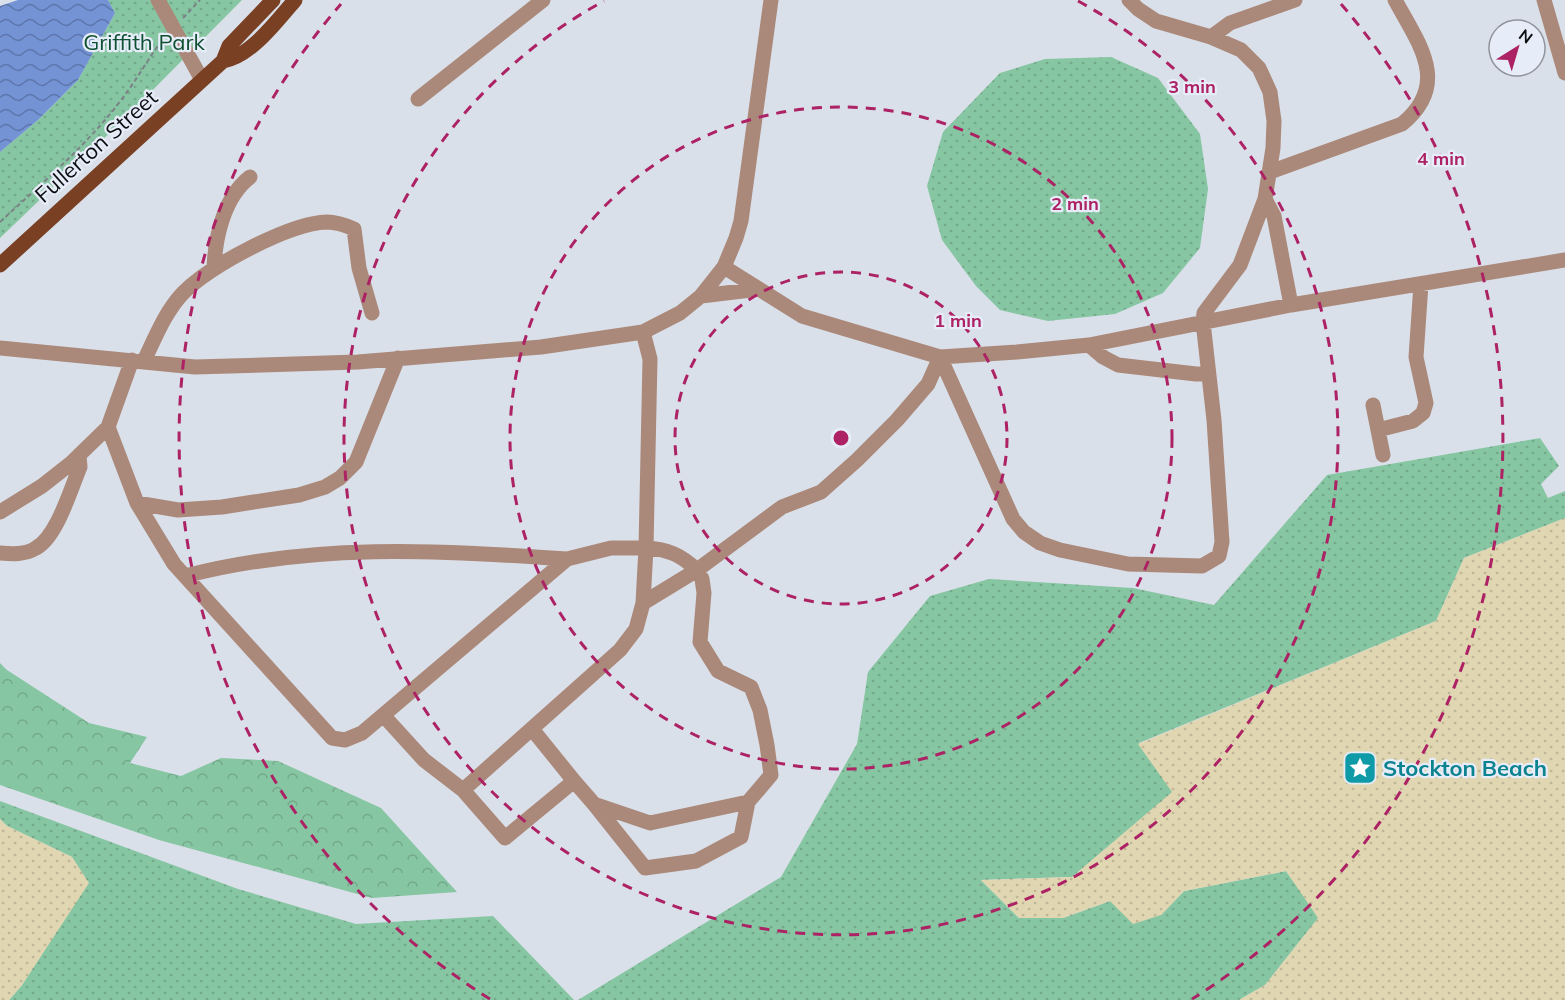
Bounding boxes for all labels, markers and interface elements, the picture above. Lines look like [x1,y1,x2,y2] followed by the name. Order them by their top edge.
[1487,18,1547,78] north arrow
[1515,24,1537,48] text: N
[83,28,205,56] park label: Griffith Park
[1168,75,1216,98] text: 3 min
[29,83,163,208] street label: Fullerton Street
[1417,147,1465,170] text: 4 min
[1051,192,1099,215] text: 2 min
[934,309,982,332] text: 1 min
[831,428,851,448] centre of rings
[1342,750,1378,786] place icon: Stockton Beach
[1383,754,1547,782] place label: Stockton Beach

